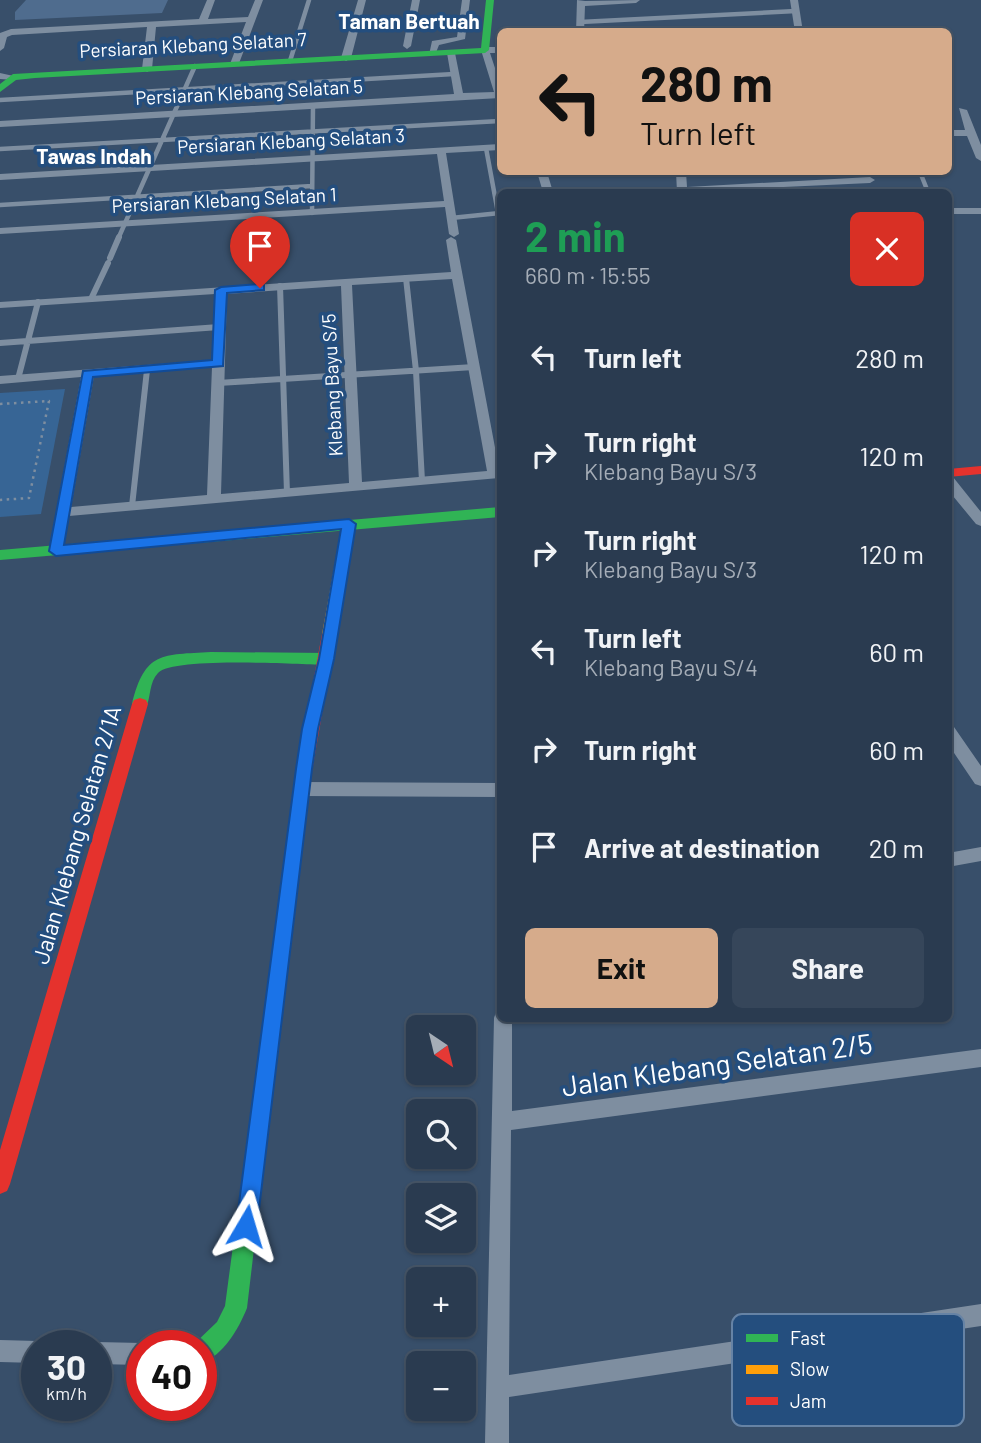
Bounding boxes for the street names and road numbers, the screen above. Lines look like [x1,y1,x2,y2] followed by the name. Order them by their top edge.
[79,27,307,62] street label: Persiaran Klebang Selatan 7
[134,74,364,109] street label: Persiaran Klebang Selatan 5
[176,123,406,158] street label: Persiaran Klebang Selatan 3
[111,182,337,217] street label: Persiaran Klebang Selatan 1
[316,313,347,457] street label: Klebang Bayu S/5
[26,702,126,967] street label: Jalan Klebang Selatan 2/1A
[559,1025,874,1103] street label: Jalan Klebang Selatan 2/5

